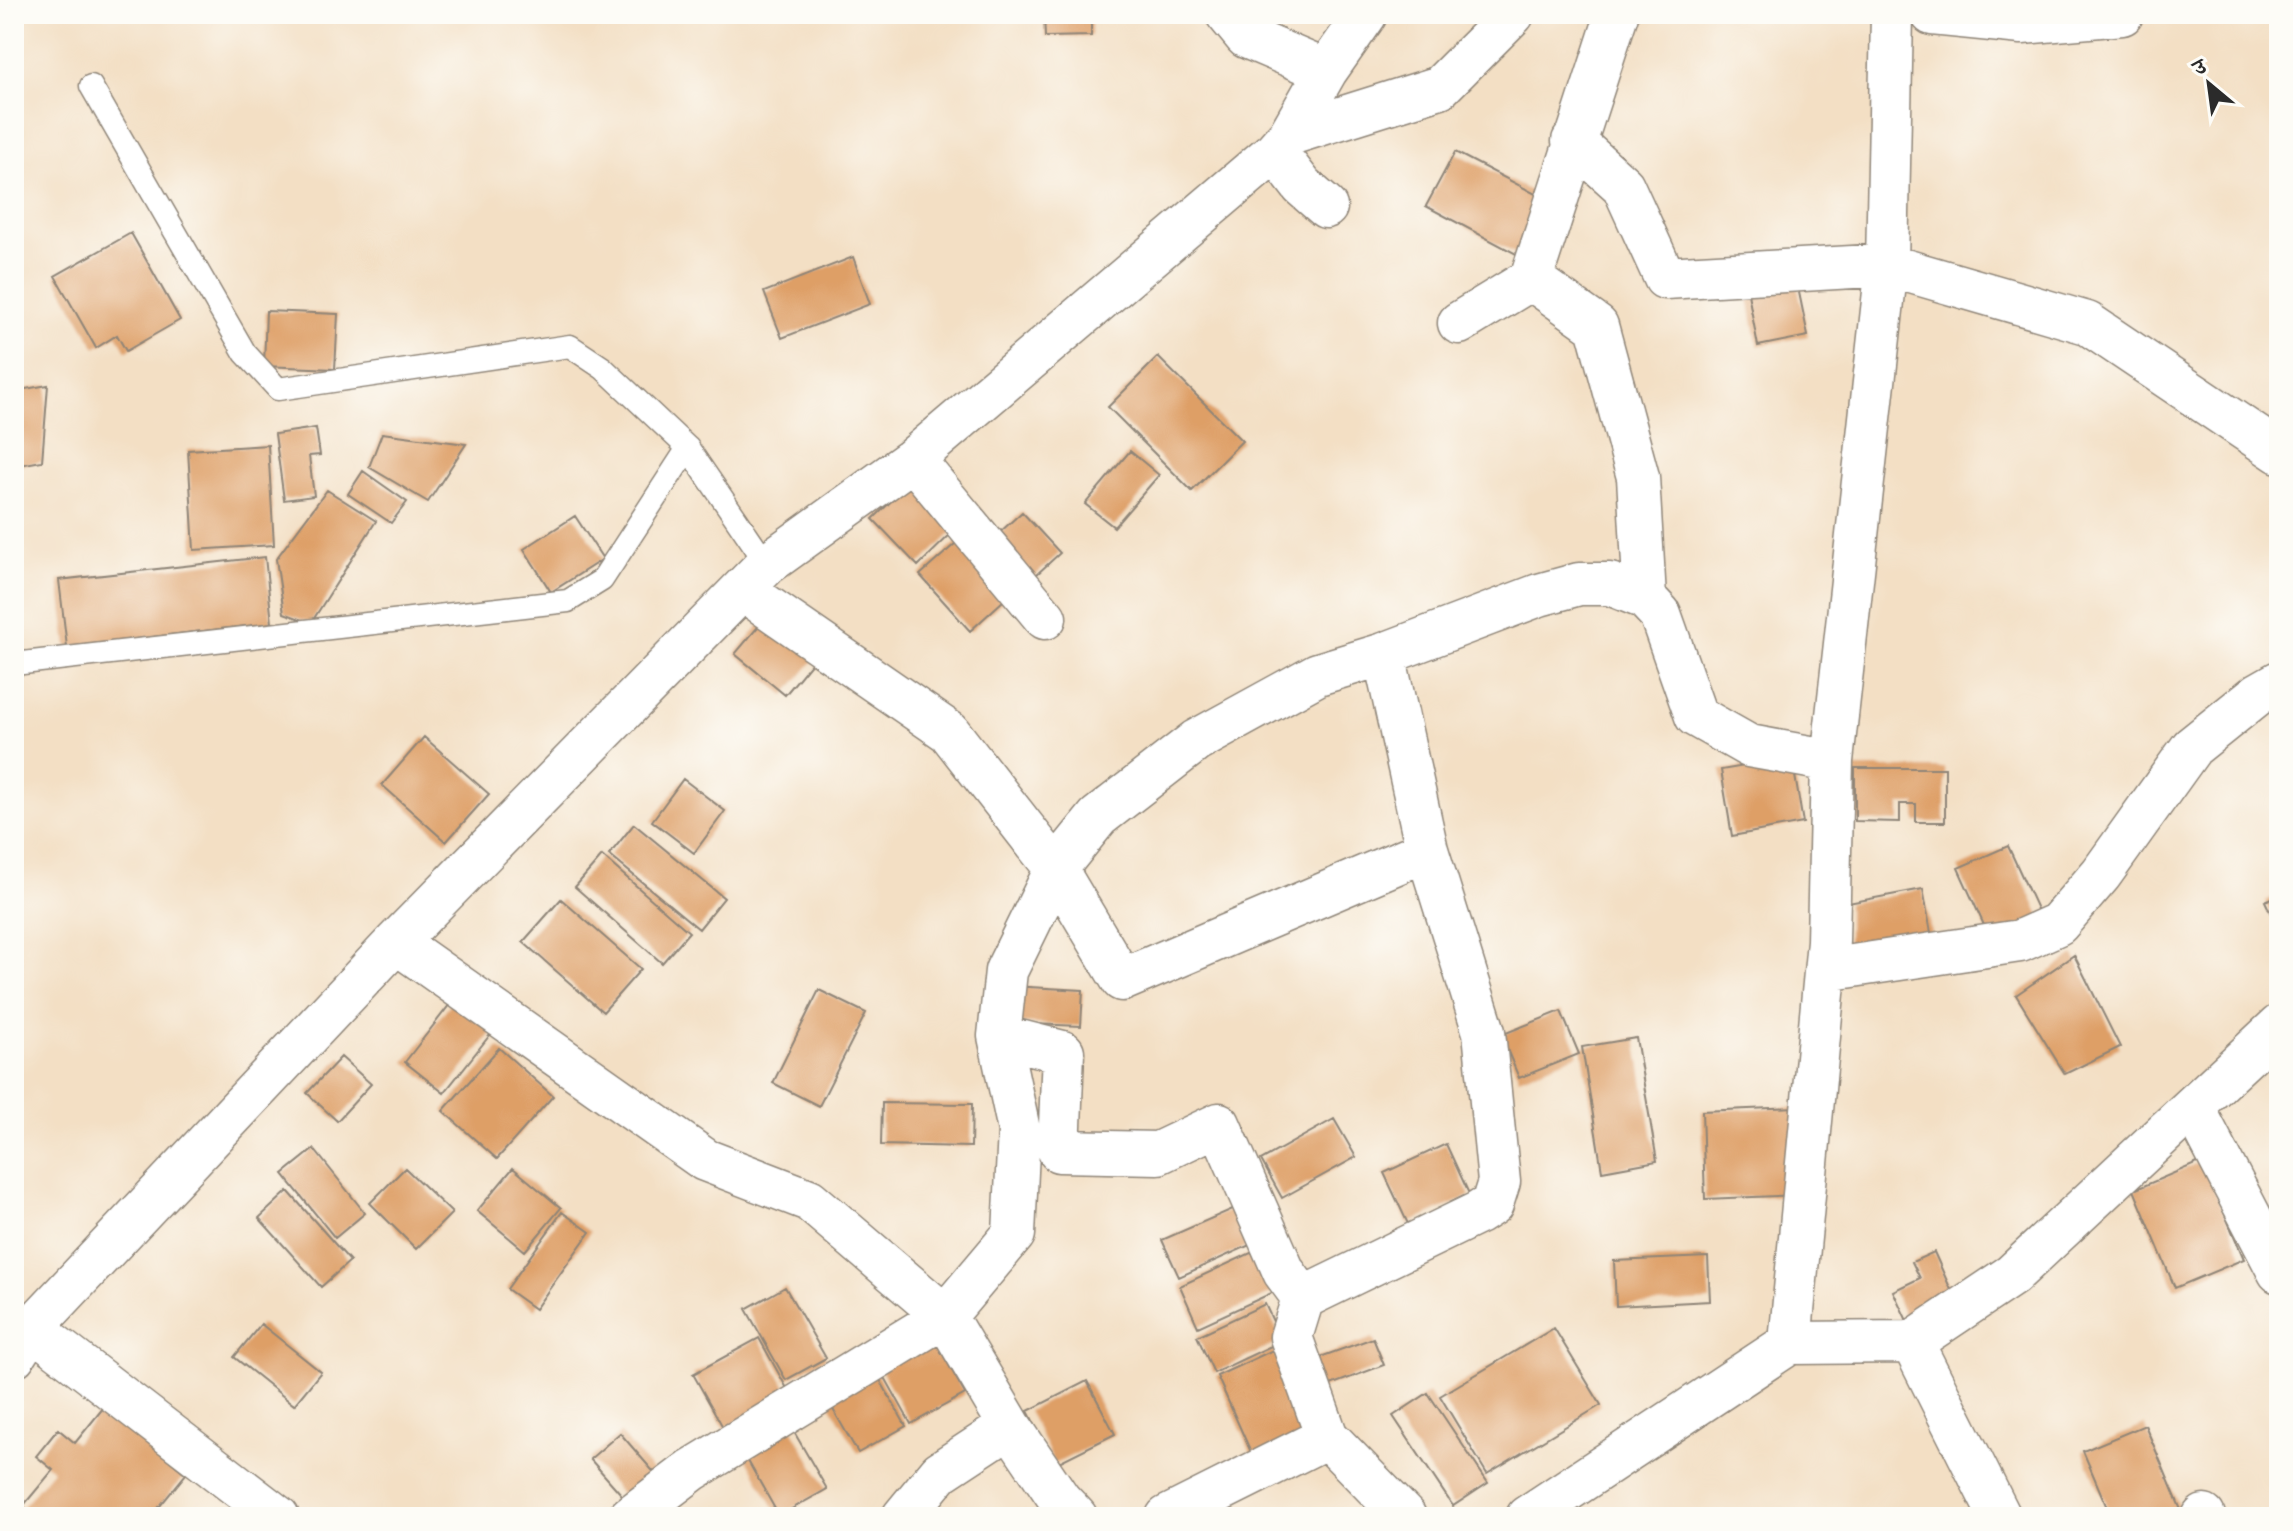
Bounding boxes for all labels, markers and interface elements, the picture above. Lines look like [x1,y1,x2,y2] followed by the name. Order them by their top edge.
[2169,44,2249,124] north arrow
[2186,52,2215,87] text: उ

